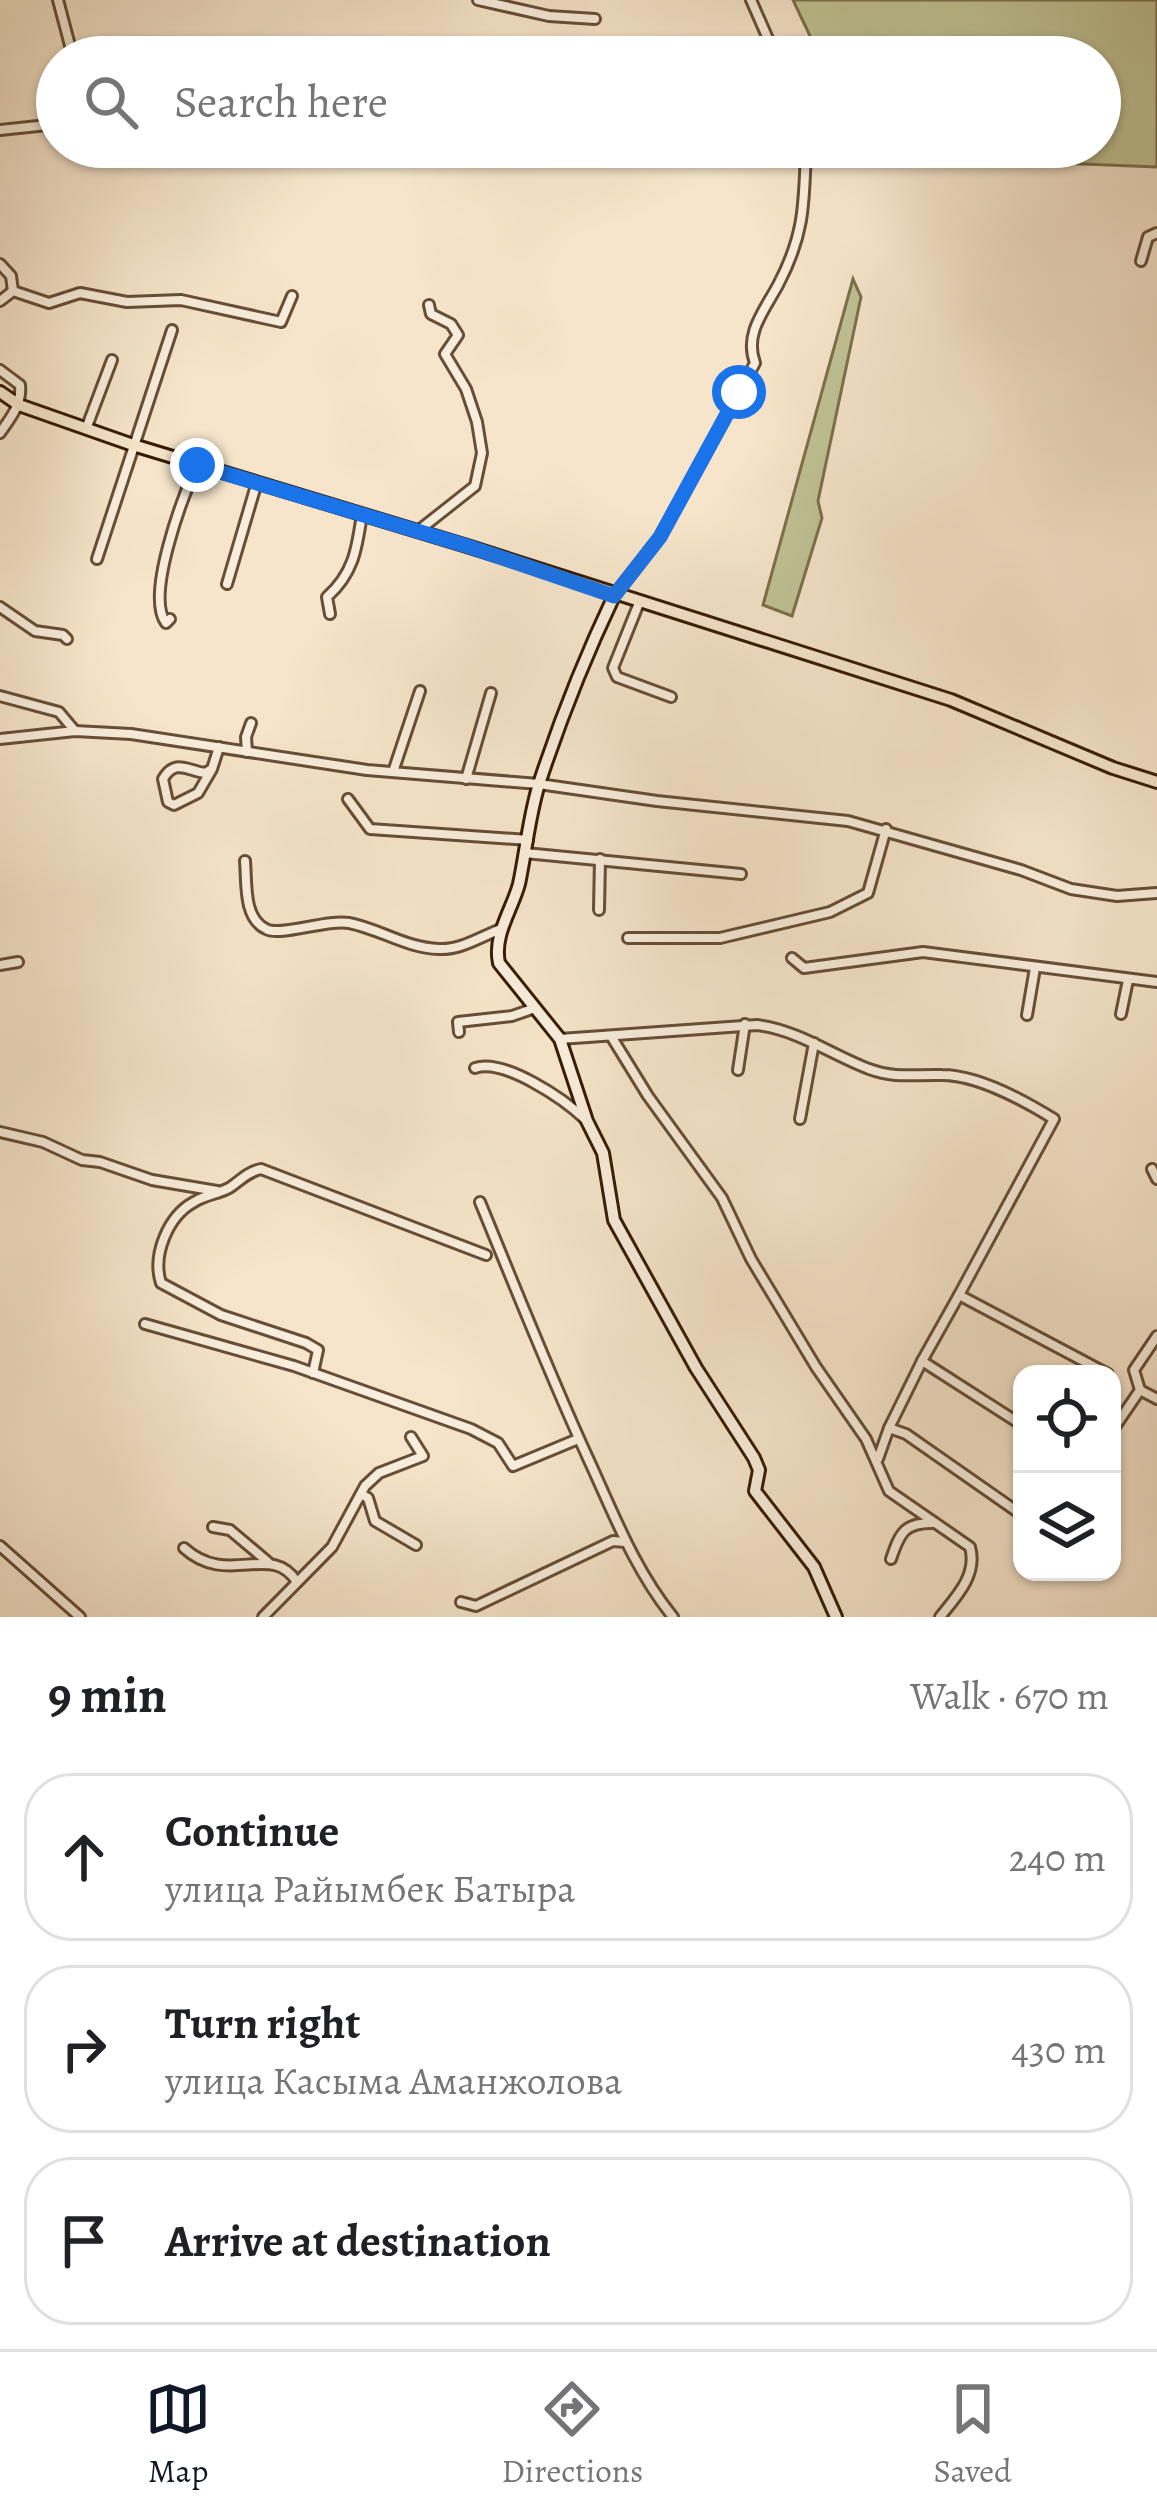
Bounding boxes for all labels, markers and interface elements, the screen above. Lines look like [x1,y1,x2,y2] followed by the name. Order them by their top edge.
[36,36,1121,168] search box
[78,69,144,135] icon: search
[174,71,388,133] text: Search here
[712,365,766,419] route start
[170,438,224,492] route end
[1013,1365,1121,1581] map controls
[1013,1365,1121,1473] button: locate
[1013,1473,1121,1581] button: layers
[48,1660,167,1730] text: 9 min
[910,1669,1109,1722] text: Walk · 670 m
[165,1800,339,1862] text: Continue
[51,1824,117,1890] icon: ahead
[1009,1831,1106,1884] text: 240 m
[165,1862,575,1915] text: улица Райымбек Батыра
[165,1992,360,2054] text: Turn right
[51,2016,117,2082] icon: right
[1011,2023,1106,2076] text: 430 m
[165,2054,622,2107] text: улица Касыма Аманжолова
[51,2208,117,2274] icon: arrive
[165,2210,551,2272] text: Arrive at destination
[145,2376,211,2493] tab: Map
[502,2376,643,2493] tab: Directions
[934,2376,1012,2493] tab: Saved

